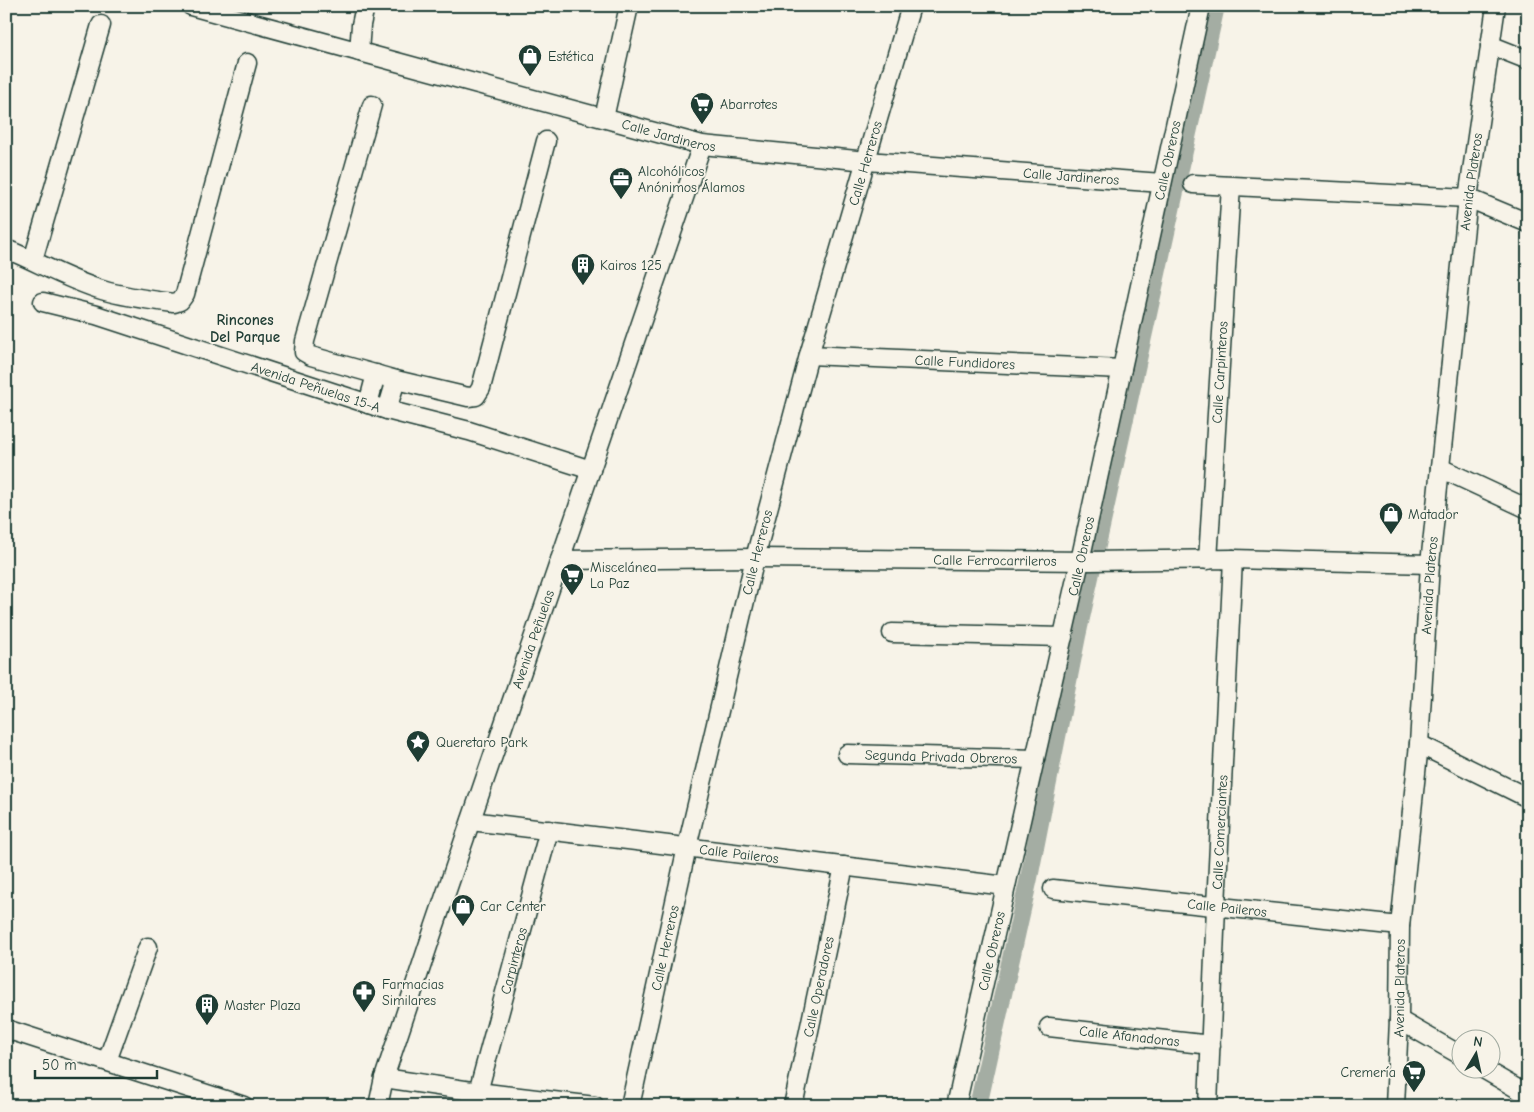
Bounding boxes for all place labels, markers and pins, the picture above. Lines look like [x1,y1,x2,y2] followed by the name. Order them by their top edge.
[517,43,543,77] shop icon: Estética
[548,48,594,65] place label: Estética
[689,91,715,125] supermarket icon: Abarrotes
[720,96,778,113] place label: Abarrotes
[638,163,745,196] place label: Alcohólicos Anónimos Álamos
[608,166,634,200] office icon: Alcohólicos Anónimos Álamos
[570,252,596,286] building icon: Kairos 125
[600,257,662,274] place label: Kairos 125
[1378,501,1404,535] shop icon: Matador
[1408,506,1459,523] place label: Matador
[590,559,657,592] place label: Miscelánea La Paz
[559,562,585,596] supermarket icon: Miscelánea La Paz
[405,729,431,763] place icon: Queretaro Park
[436,734,528,751] place label: Queretaro Park
[450,893,476,927] shop icon: Car Center
[480,898,546,915] place label: Car Center
[382,976,444,1009] place label: Farmacias Similares
[351,979,377,1013] pharmacy icon: Farmacias Similares
[194,992,220,1026] building icon: Master Plaza
[224,997,301,1014] place label: Master Plaza
[1401,1059,1427,1093] supermarket icon: Cremería
[1341,1064,1396,1081] place label: Cremería

